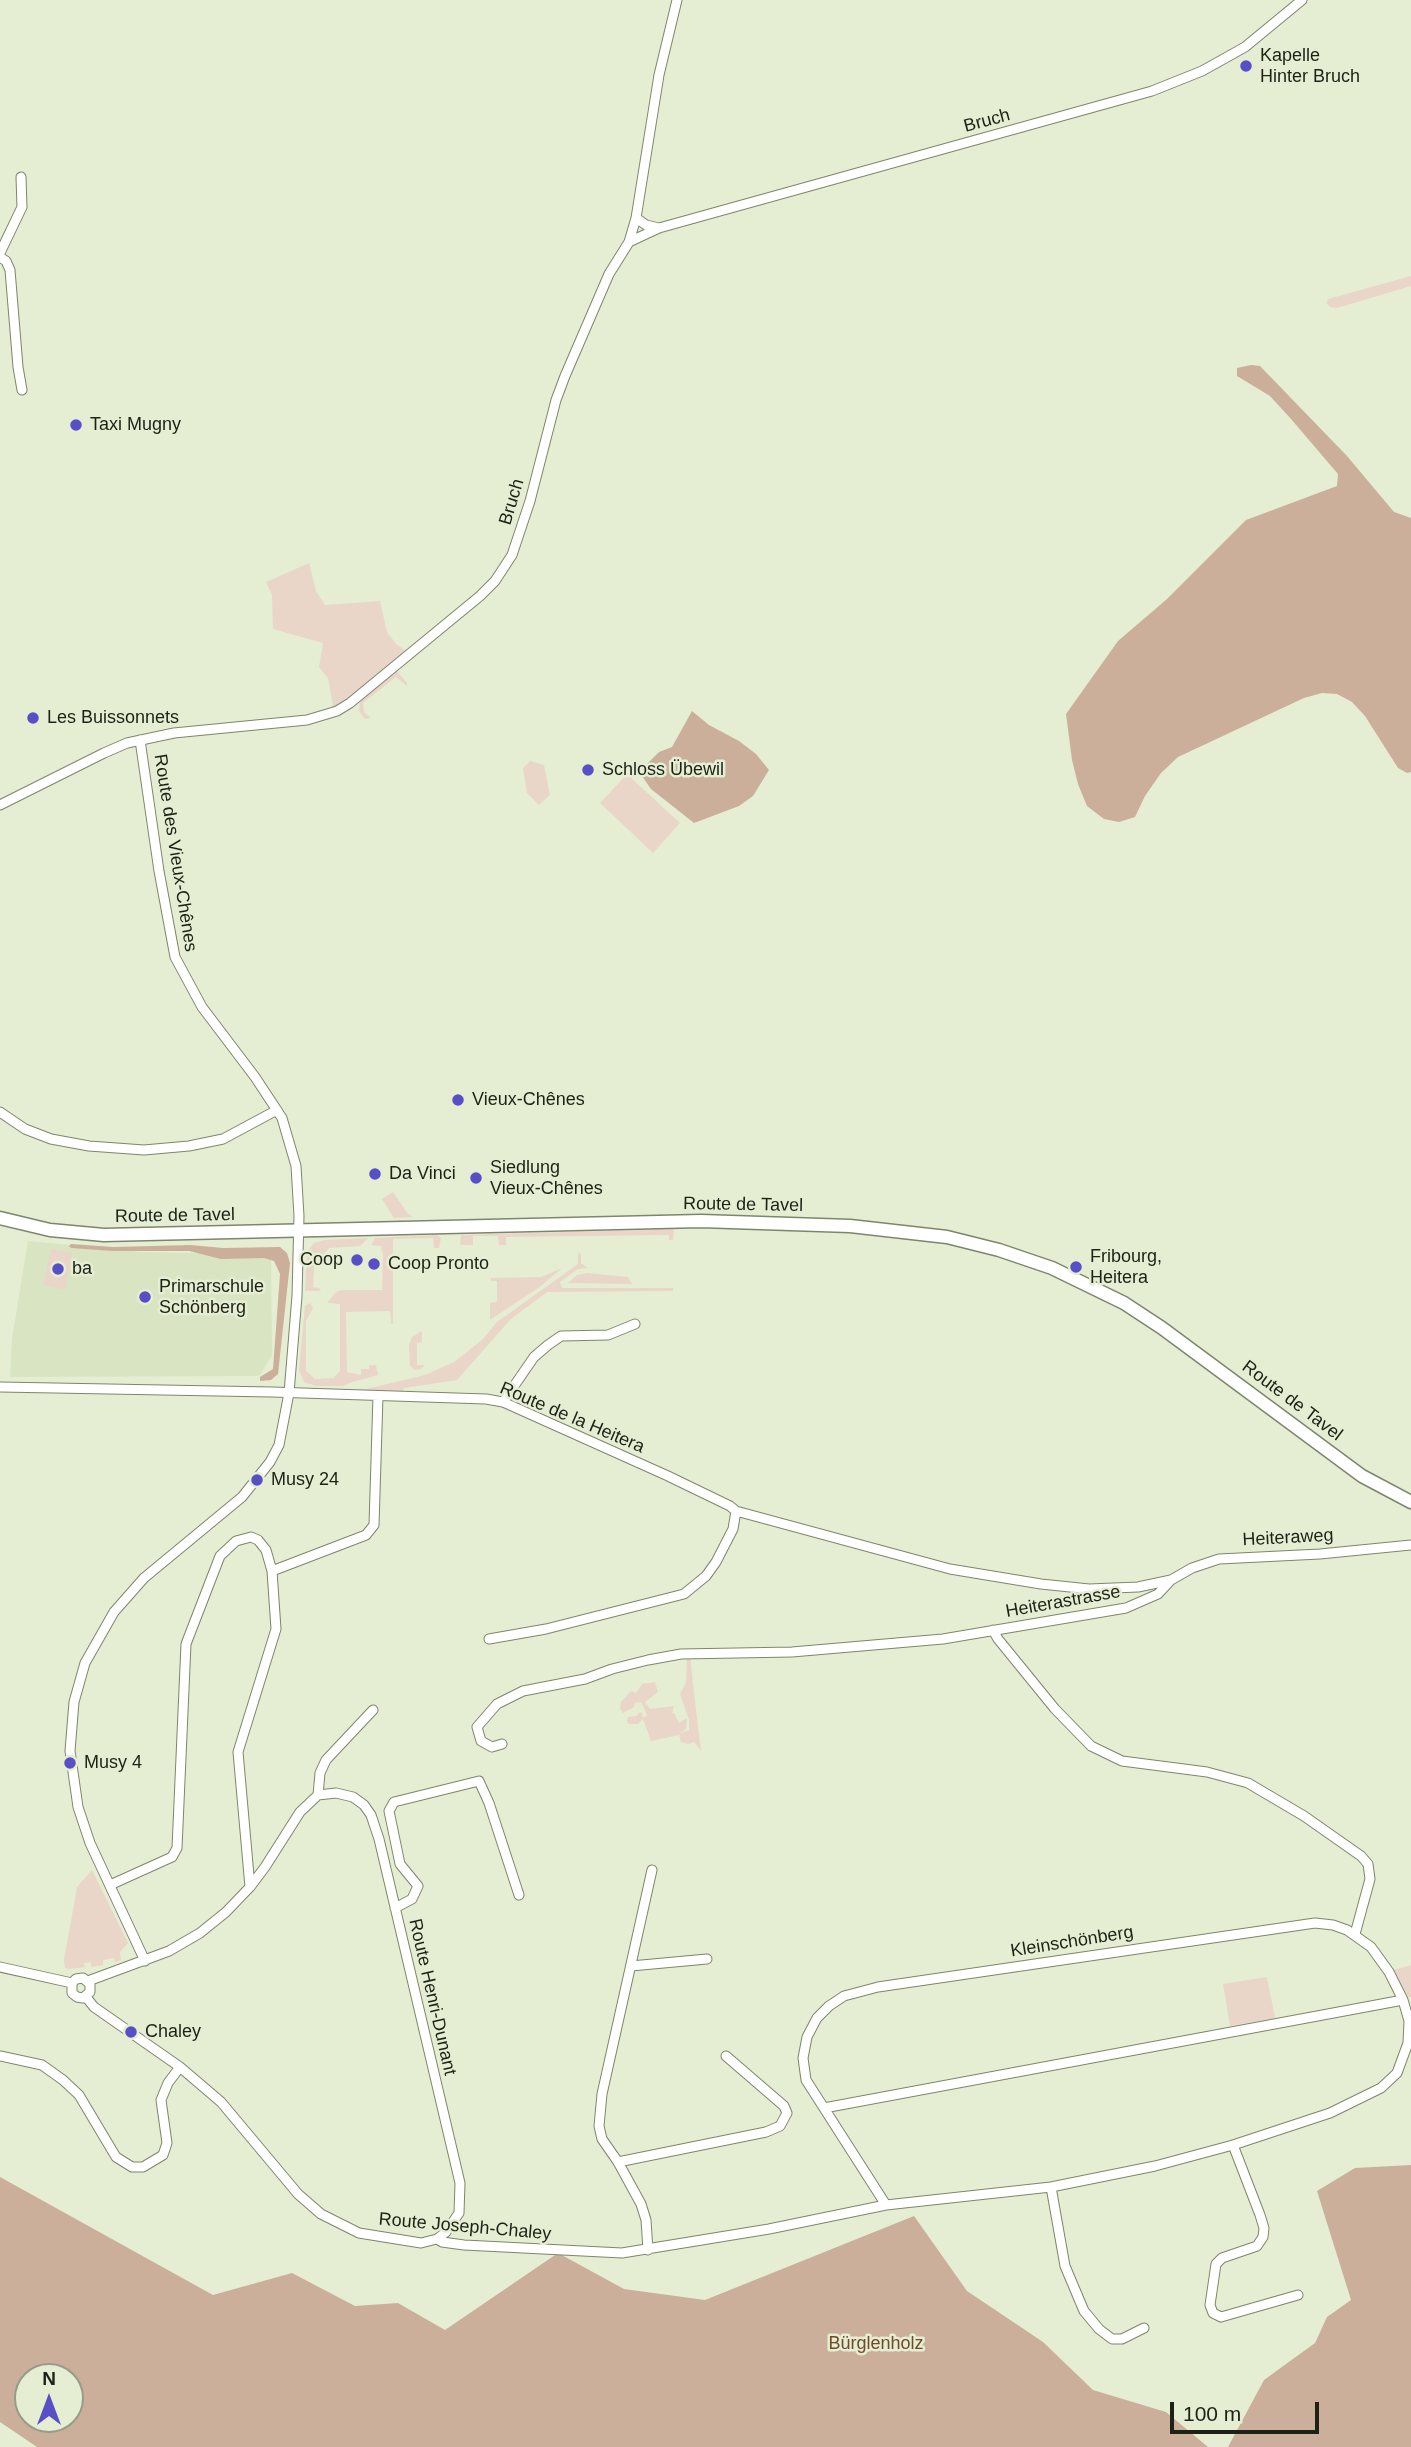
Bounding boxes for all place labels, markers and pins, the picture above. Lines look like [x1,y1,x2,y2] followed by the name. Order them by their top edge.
[1260,45,1360,88] place label: Kapelle Hinter Bruch
[1238,58,1254,74] marker: Kapelle Hinter Bruch
[90,414,181,436] place label: Taxi Mugny
[68,417,84,433] marker: Taxi Mugny
[47,707,179,729] place label: Les Buissonnets
[25,710,41,726] marker: Les Buissonnets
[602,759,724,781] place label: Schloss Übewil
[580,762,596,778] marker: Schloss Übewil
[472,1089,585,1111] place label: Vieux-Chênes
[450,1092,466,1108] marker: Vieux-Chênes
[490,1157,603,1200] place label: Siedlung Vieux-Chênes
[389,1163,456,1185] place label: Da Vinci
[367,1166,383,1182] marker: Da Vinci
[468,1170,484,1186] marker: Siedlung Vieux-Chênes
[1090,1246,1162,1288] place label: Fribourg, Heitera
[300,1249,343,1271] place label: Coop
[349,1252,365,1268] marker: Coop
[388,1253,489,1275] place label: Coop Pronto
[366,1256,382,1272] marker: Coop Pronto
[72,1258,92,1280] place label: ba
[1068,1259,1084,1275] marker: Fribourg, Heitera
[50,1261,66,1277] marker: ba
[159,1276,264,1318] place label: Primarschule Schönberg
[137,1289,153,1305] marker: Primarschule Schönberg
[271,1469,339,1491] place label: Musy 24
[249,1472,265,1488] marker: Musy 24
[84,1752,142,1774] place label: Musy 4
[62,1755,78,1771] marker: Musy 4
[145,2021,201,2043] place label: Chaley
[123,2024,139,2040] marker: Chaley

